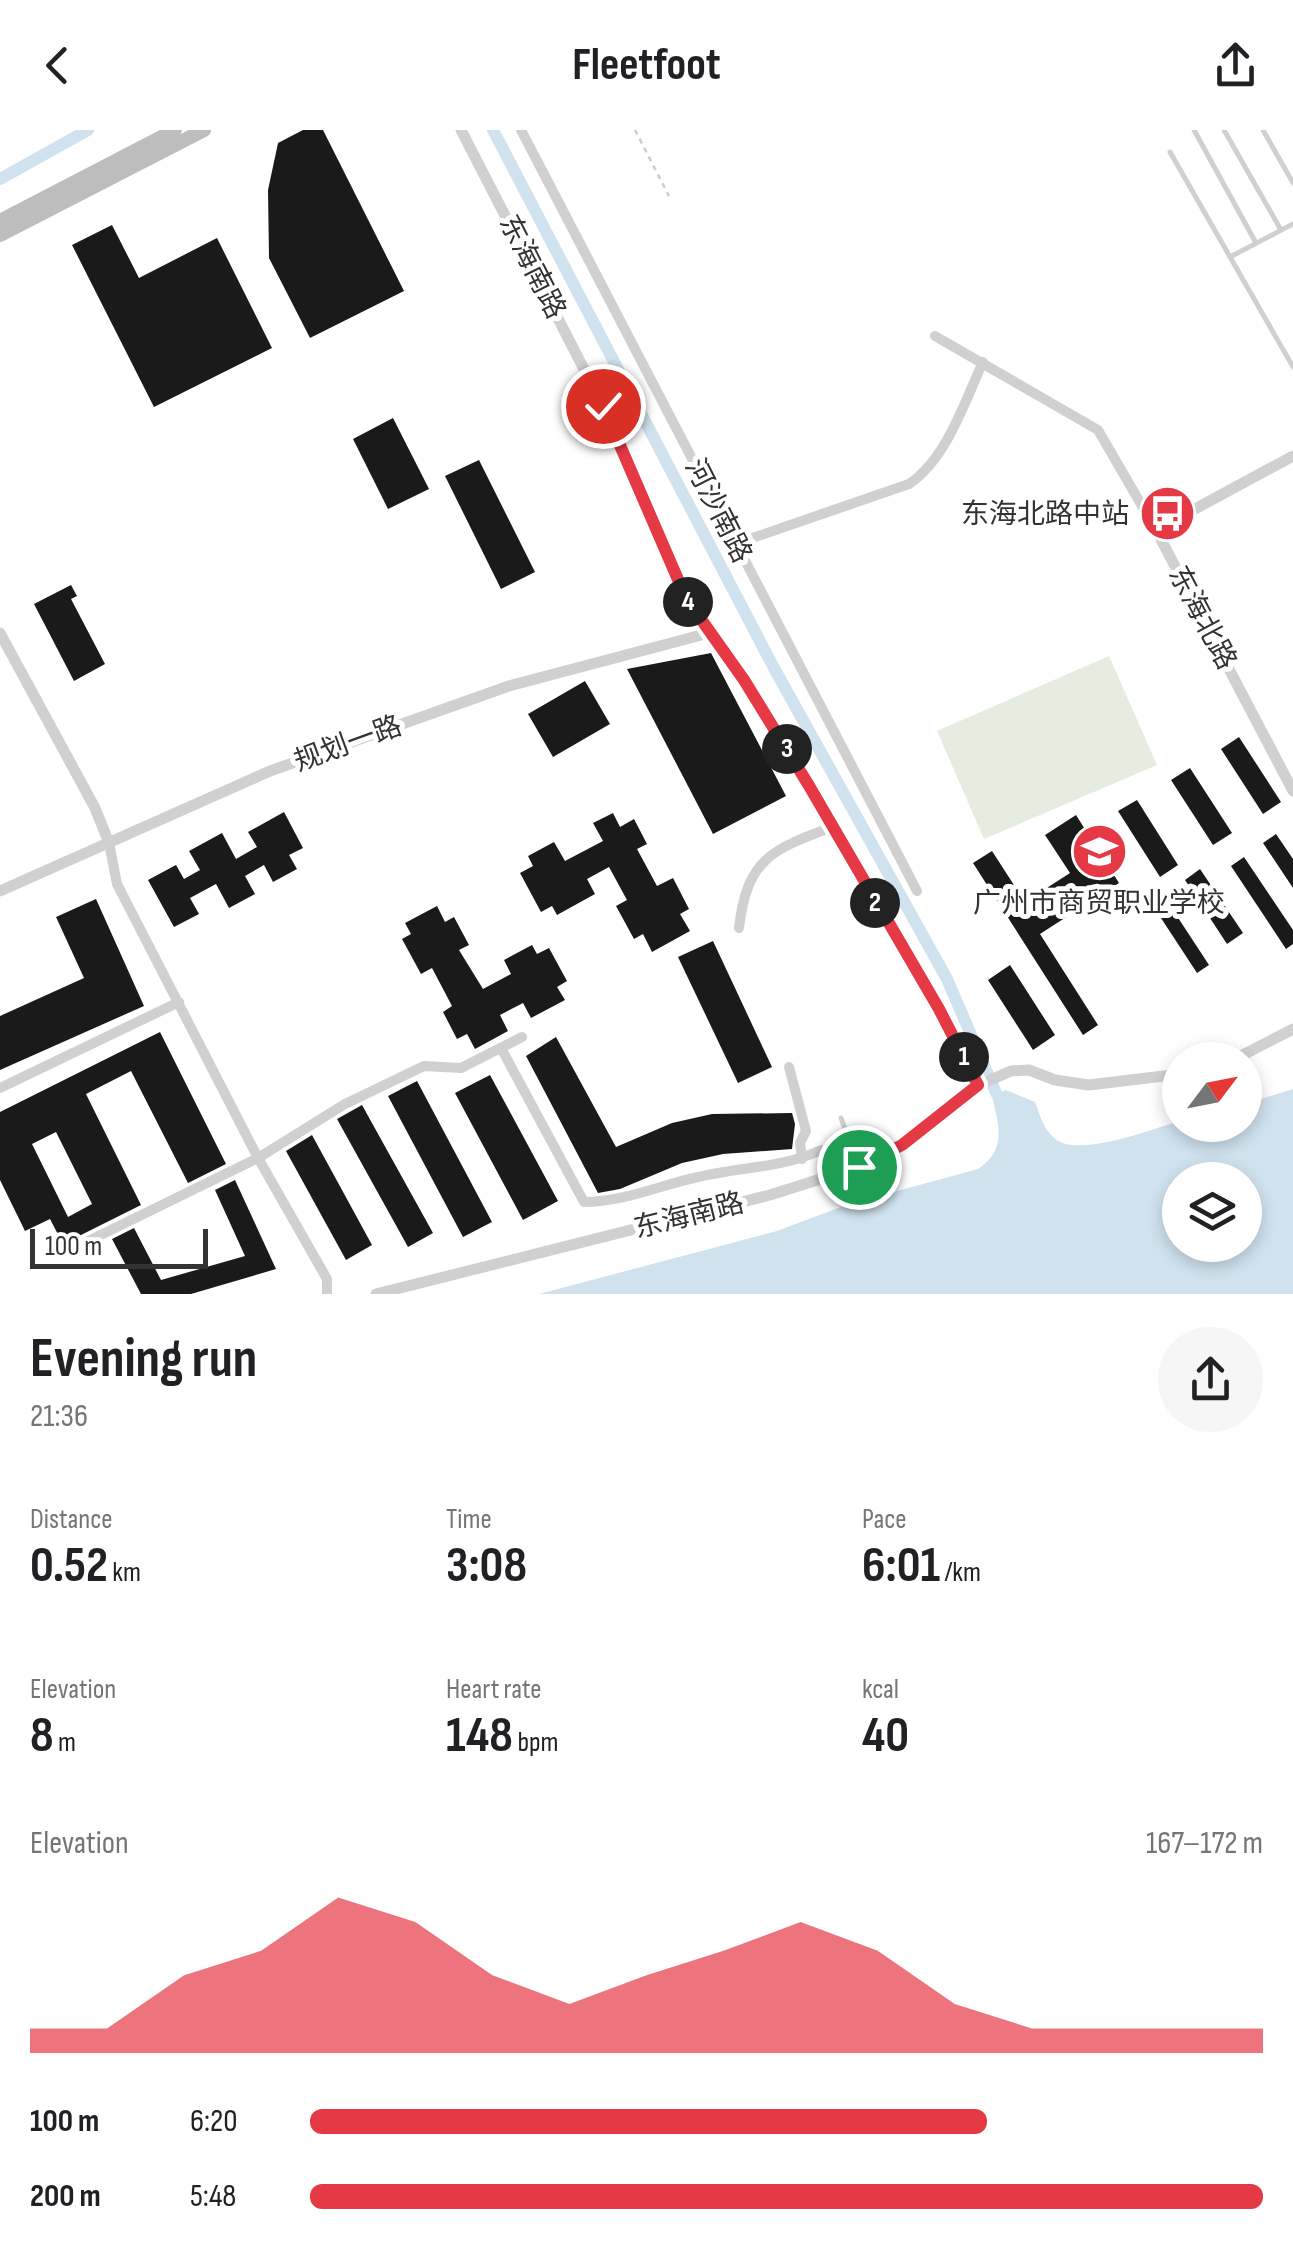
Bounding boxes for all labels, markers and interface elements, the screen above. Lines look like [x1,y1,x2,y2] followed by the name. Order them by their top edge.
[30,38,85,93] icon: back
[572,38,721,93] text: Fleetfoot
[1208,38,1263,93] icon: share
[492,210,572,324] street label: 东海南路
[561,364,646,449] pin
[576,379,631,434] icon: check
[678,454,758,568] street label: 河沙南路
[1138,484,1198,544] bus stop icon: 东海北路中站
[961,498,1129,531] place label: 东海北路中站
[1161,561,1243,675] street label: 东海北路
[663,577,713,627] pin: 4
[681,585,695,618] text: 4
[290,709,406,779] street label: 规划一路
[762,724,812,774] pin: 3
[781,732,793,765] text: 3
[1069,822,1129,882] school or university icon: 广州市商贸职业学校
[850,878,900,928] pin: 2
[869,886,881,919] text: 2
[973,887,1225,920] place label: 广州市商贸职业学校
[939,1032,989,1082] pin: 1
[959,1040,969,1073] text: 1
[1162,1042,1262,1142] north arrow
[1162,1042,1262,1262] map controls
[817,1125,902,1210] pin
[832,1140,887,1195] icon: arrive
[1162,1162,1262,1262] button: layers
[631,1186,747,1246] street label: 东海南路
[30,1224,208,1268] scale bar
[45,1230,102,1263] text: 100 m
[30,1326,257,1393] text: Evening run
[1158,1327,1263,1432] button: share
[30,1397,88,1436] text: 21:36
[30,1503,113,1536] text: Distance
[446,1503,492,1536] text: Time
[862,1503,907,1536] text: Pace
[30,1536,108,1596] text: 0.52
[446,1536,527,1596] text: 3:08
[862,1536,940,1596] text: 6:01
[108,1556,141,1589] text: km
[940,1556,981,1589] text: /km
[30,1673,116,1706] text: Elevation
[446,1673,542,1706] text: Heart rate
[862,1673,899,1706] text: kcal
[30,1706,54,1766] text: 8
[446,1706,513,1766] text: 148
[862,1706,909,1766] text: 40
[54,1726,76,1759] text: m
[513,1726,559,1759] text: bpm
[30,1824,129,1863] text: Elevation
[1146,1824,1263,1863] text: 167–172 m
[30,2102,99,2141] text: 100 m
[190,2102,238,2141] text: 6:20
[30,2177,101,2216] text: 200 m
[190,2177,236,2216] text: 5:48

